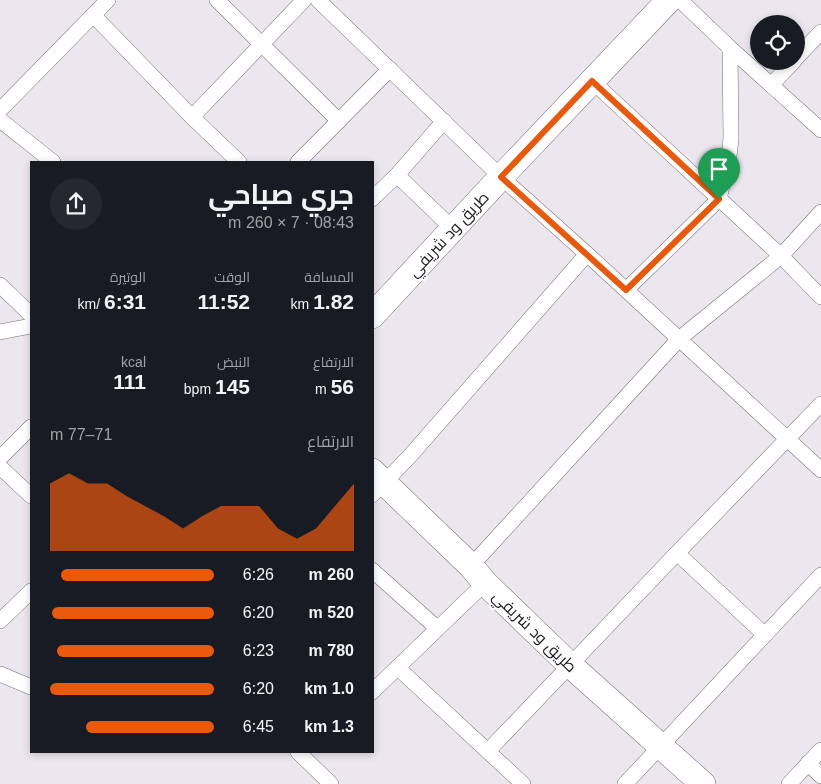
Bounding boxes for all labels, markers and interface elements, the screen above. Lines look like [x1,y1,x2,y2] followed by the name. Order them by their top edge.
[750,15,805,70] map controls
[750,15,805,70] button: locate
[698,148,740,199] pin
[705,155,733,183] icon: arrive
[50,178,102,230] button: share
[208,179,354,210] text: جري صباحي
[405,188,496,284] street label: طريق ود شريفي
[228,214,354,231] text: 08:43 · 7 × 260 m
[110,269,146,285] text: الوتيرة
[214,269,250,285] text: الوقت
[304,269,354,285] text: المسافة
[104,290,146,313] text: 6:31
[197,290,250,313] text: 11:52
[313,290,354,313] text: 1.82
[78,296,104,312] text: /km
[291,296,313,312] text: km
[121,354,146,370] text: kcal
[217,354,250,370] text: النبض
[313,354,354,370] text: الارتفاع
[113,370,146,393] text: 111
[215,375,250,398] text: 145
[331,375,354,398] text: 56
[184,381,215,397] text: bpm
[315,381,331,397] text: m
[50,426,112,443] text: 71–77 m
[307,433,354,450] text: الارتفاع
[243,566,274,583] text: 6:26
[309,566,354,583] text: 260 m
[486,587,580,679] street label: طريق ود شريفي
[243,604,274,621] text: 6:20
[309,604,354,621] text: 520 m
[243,642,274,659] text: 6:23
[309,642,354,659] text: 780 m
[243,680,274,697] text: 6:20
[304,680,354,697] text: 1.0 km
[243,718,274,735] text: 6:45
[304,718,354,735] text: 1.3 km

